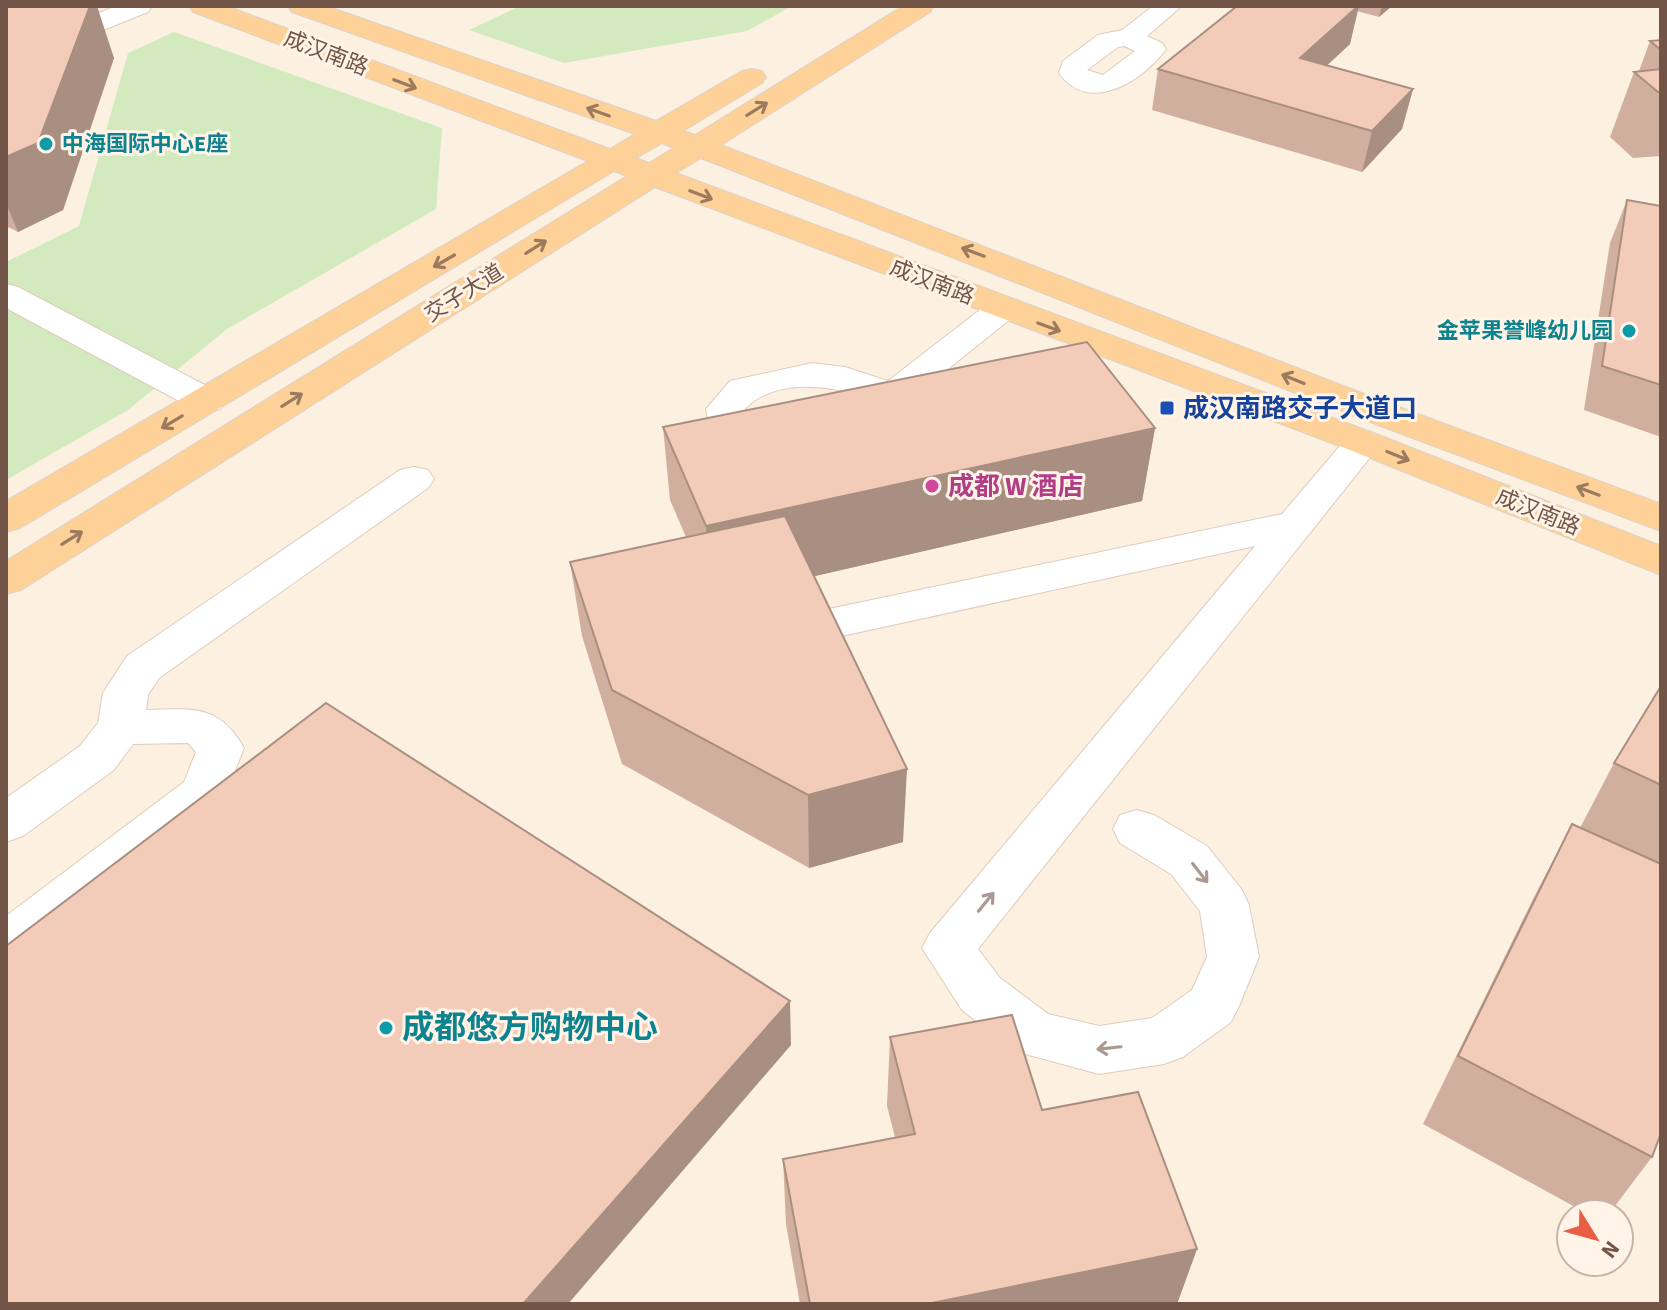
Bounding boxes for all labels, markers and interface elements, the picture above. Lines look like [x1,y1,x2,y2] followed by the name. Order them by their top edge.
[279,22,373,84] street label: 成汉南路
[393,78,417,92] one-way arrow
[745,101,768,117] one-way arrow
[586,104,611,119] one-way arrow
[62,128,228,160] place label: 中海国际中心E座
[37,135,55,153] marker: 中海国际中心E座
[688,189,713,203] one-way arrow
[525,239,547,256] one-way arrow
[961,244,986,258] one-way arrow
[885,251,979,313] street label: 成汉南路
[433,254,456,270] one-way arrow
[418,256,510,330] street label: 交子大道
[1437,315,1613,347] place label: 金苹果誉峰幼儿园
[1036,320,1061,335] one-way arrow
[1620,322,1638,340] marker: 金苹果誉峰幼儿园
[1281,370,1306,385] one-way arrow
[1183,390,1417,427] place label: 成汉南路交子大道口
[281,392,303,409] one-way arrow
[1158,399,1176,417] marker: 成汉南路交子大道口
[161,414,184,430] one-way arrow
[1385,450,1410,464] one-way arrow
[948,468,1084,505] place label: 成都 W 酒店
[923,477,941,495] marker: 成都 W 酒店
[1491,481,1585,543] street label: 成汉南路
[1576,483,1601,497] one-way arrow
[60,530,83,546] one-way arrow
[1191,862,1208,883] one-way arrow
[977,892,994,913] one-way arrow
[402,1005,658,1051] place label: 成都悠方购物中心
[377,1019,395,1037] marker: 成都悠方购物中心
[1097,1040,1123,1055] one-way arrow
[1555,1198,1635,1278] north arrow
[1593,1234,1627,1265] text: N

